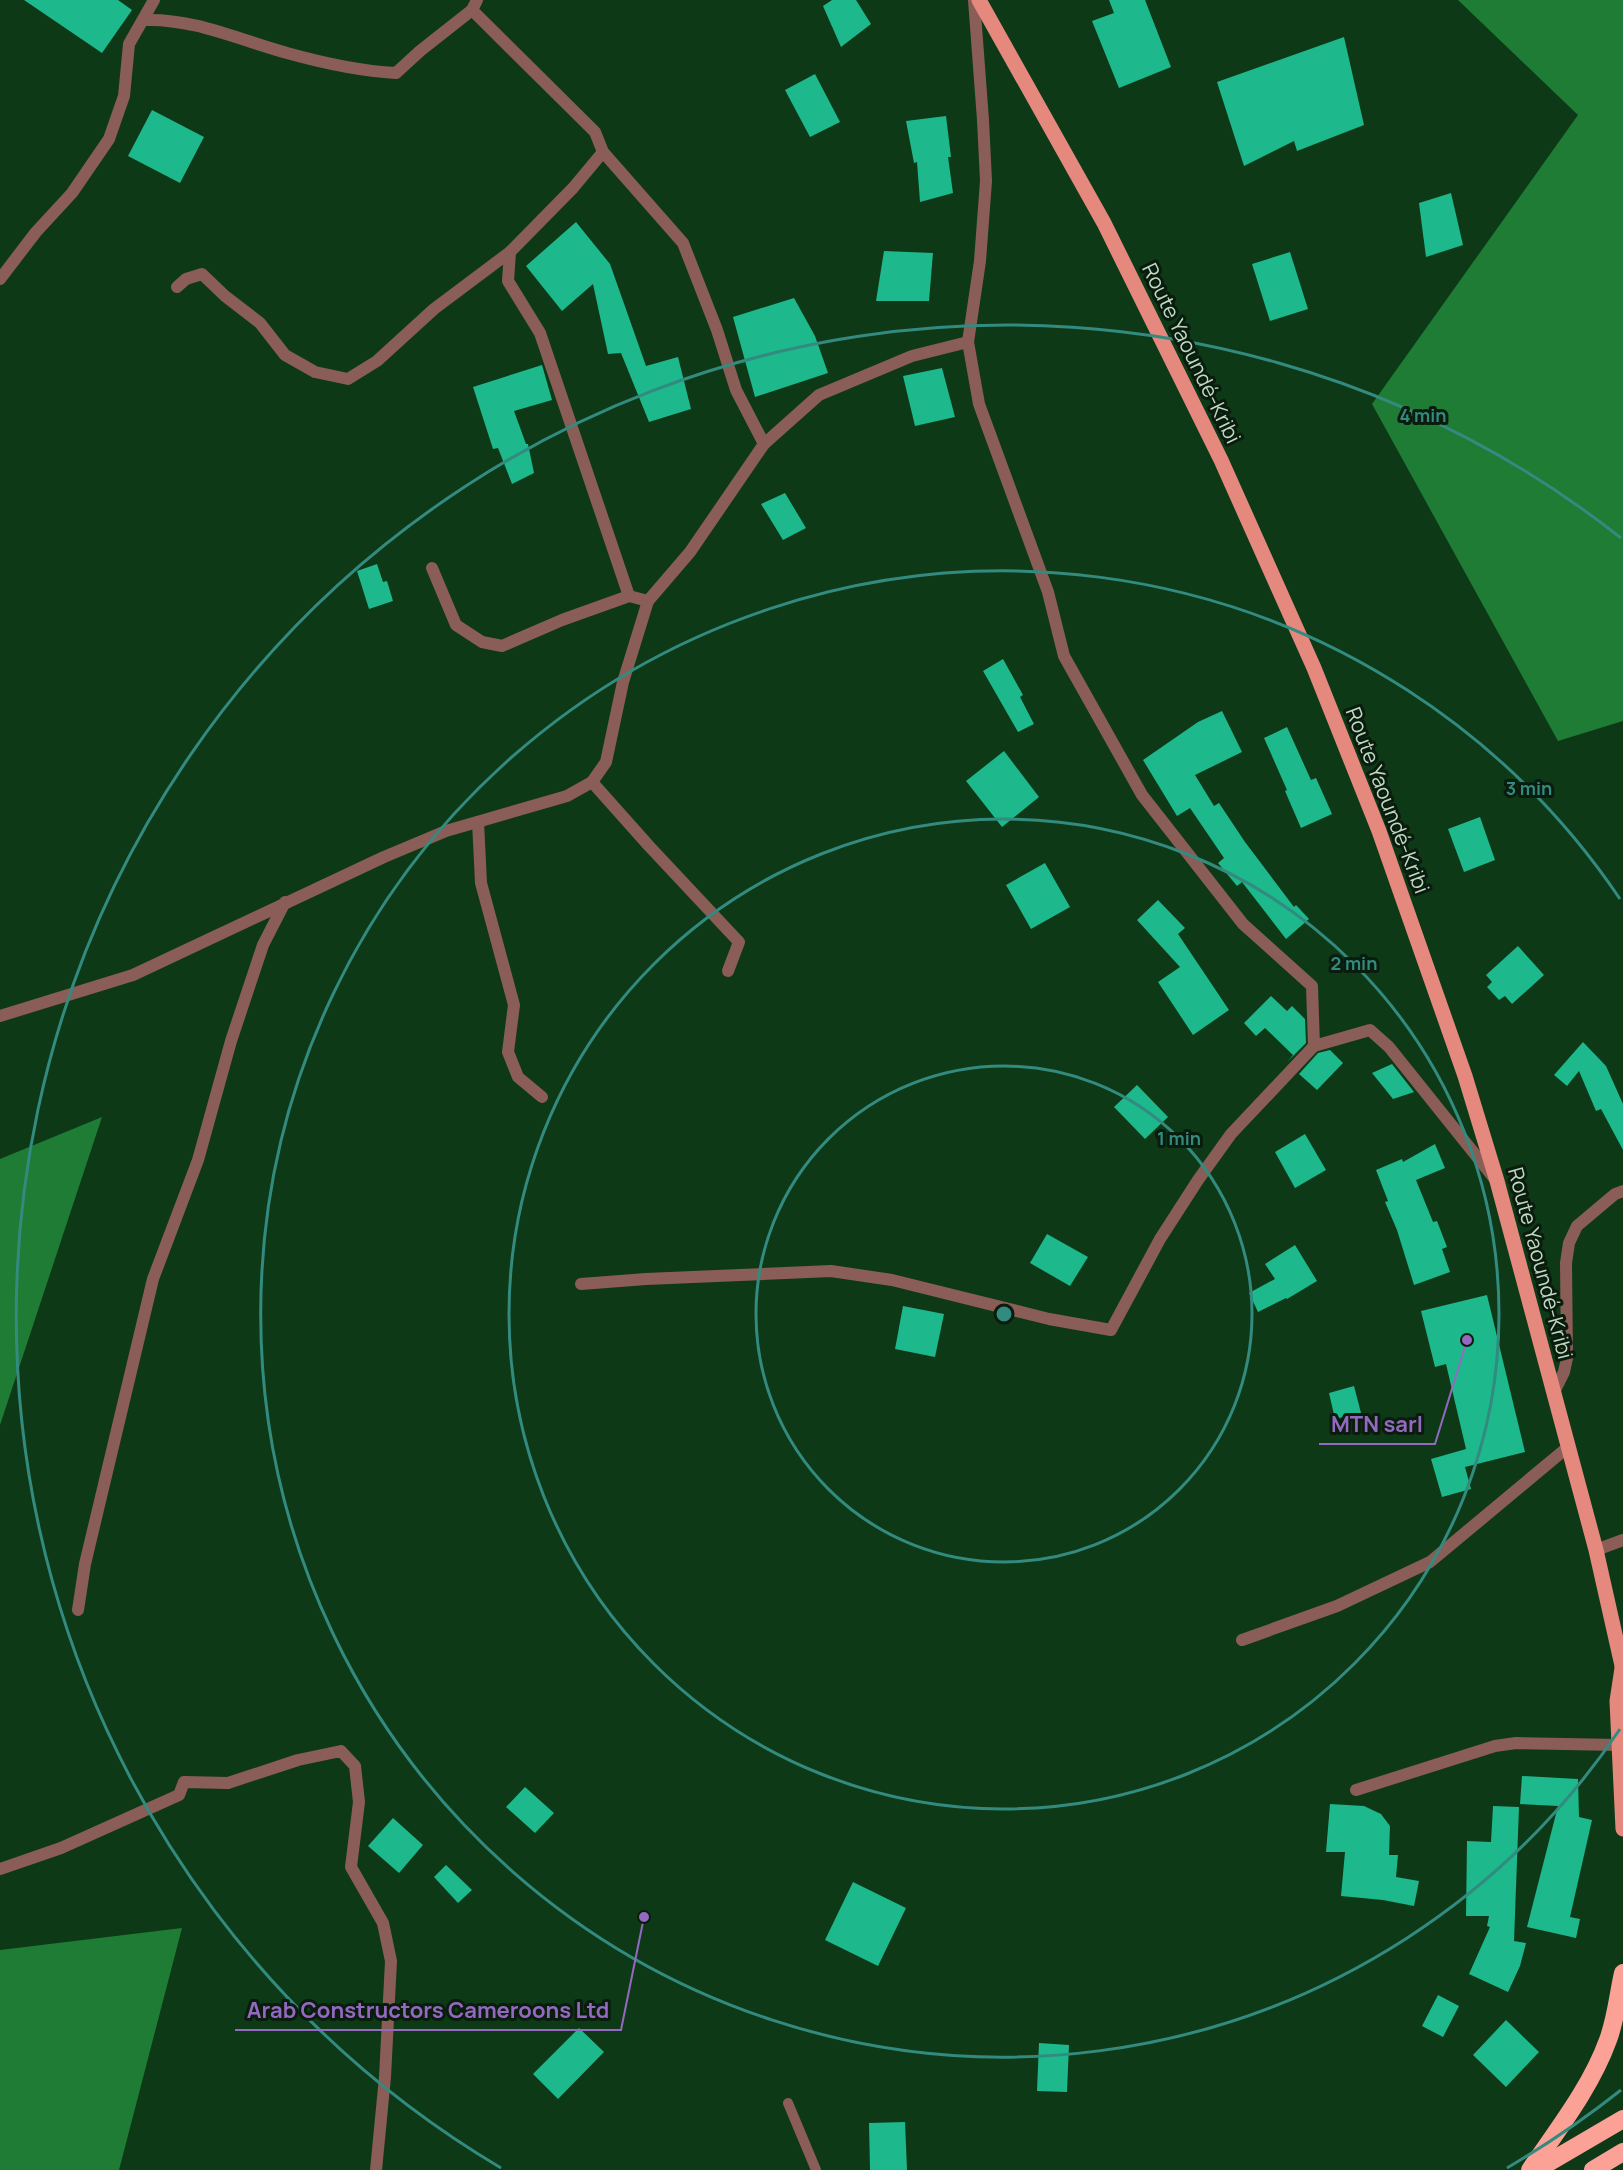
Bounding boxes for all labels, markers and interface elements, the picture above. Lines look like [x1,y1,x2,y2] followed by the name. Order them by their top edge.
[1136,258,1248,448] street label: Route Yaoundé-Kribi
[1399,403,1447,427] text: 4 min
[1340,703,1436,897] street label: Route Yaoundé-Kribi
[1506,776,1552,800] text: 3 min
[1331,951,1377,975] text: 2 min
[1157,1126,1201,1150] text: 1 min
[1502,1164,1580,1362] street label: Route Yaoundé-Kribi
[994,1304,1014,1324] centre of rings
[1319,1404,1435,1444] callout: MTN sarl
[1331,1409,1423,1439] text: MTN sarl
[235,1990,621,2030] callout: Arab Constructors Cameroons Ltd
[247,1995,609,2025] text: Arab Constructors Cameroons Ltd

